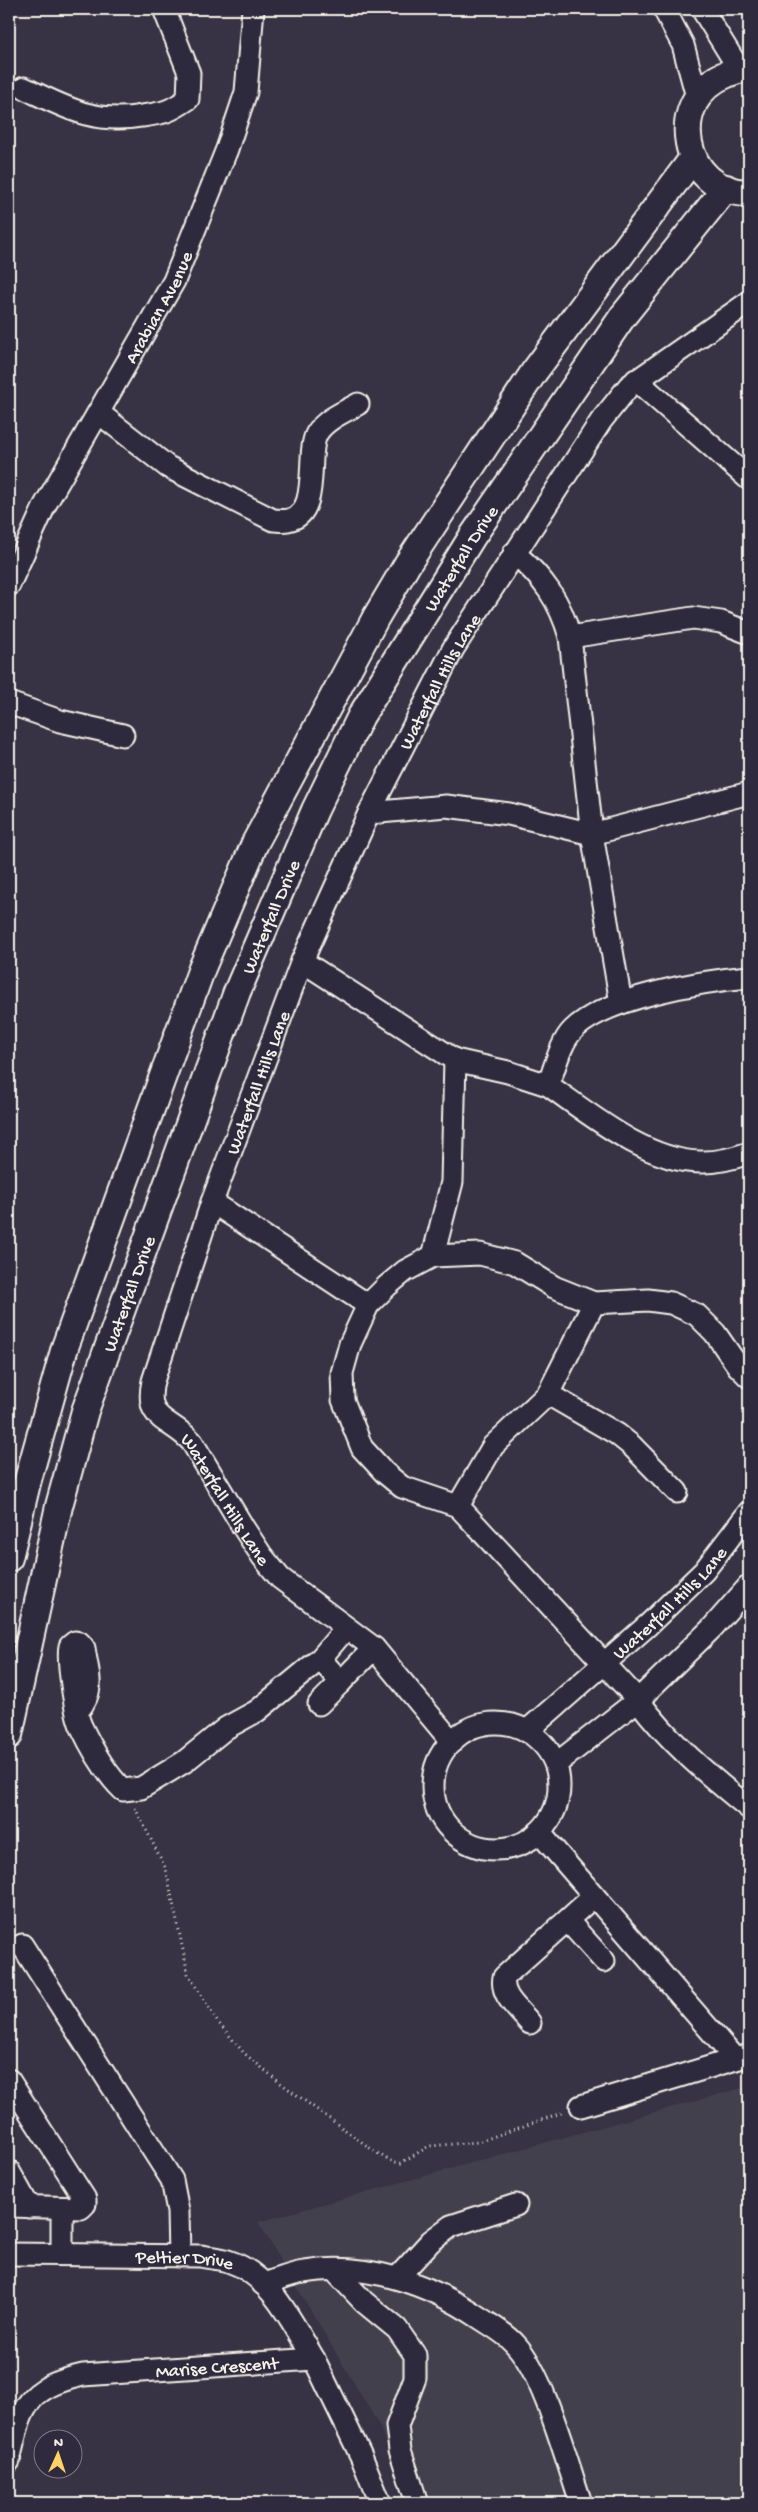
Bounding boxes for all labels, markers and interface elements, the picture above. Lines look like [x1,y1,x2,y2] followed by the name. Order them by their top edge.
[121,248,200,368] street label: Arabian Avenue
[421,502,505,617] street label: Waterfall Drive
[395,610,488,754] street label: Waterfall Hills Lane
[238,857,307,978] street label: Waterfall Drive
[223,1008,297,1158] street label: Waterfall Hills Lane
[99,1233,163,1356] street label: Waterfall Drive
[174,1429,273,1572] street label: Waterfall Hills Lane
[609,1543,734,1666] street label: Waterfall Hills Lane
[134,2247,236,2277] street label: Peltier Drive
[155,2353,281,2385] street label: Marise Crescent
[32,2430,82,2480] north arrow
[54,2435,64,2452] text: N

